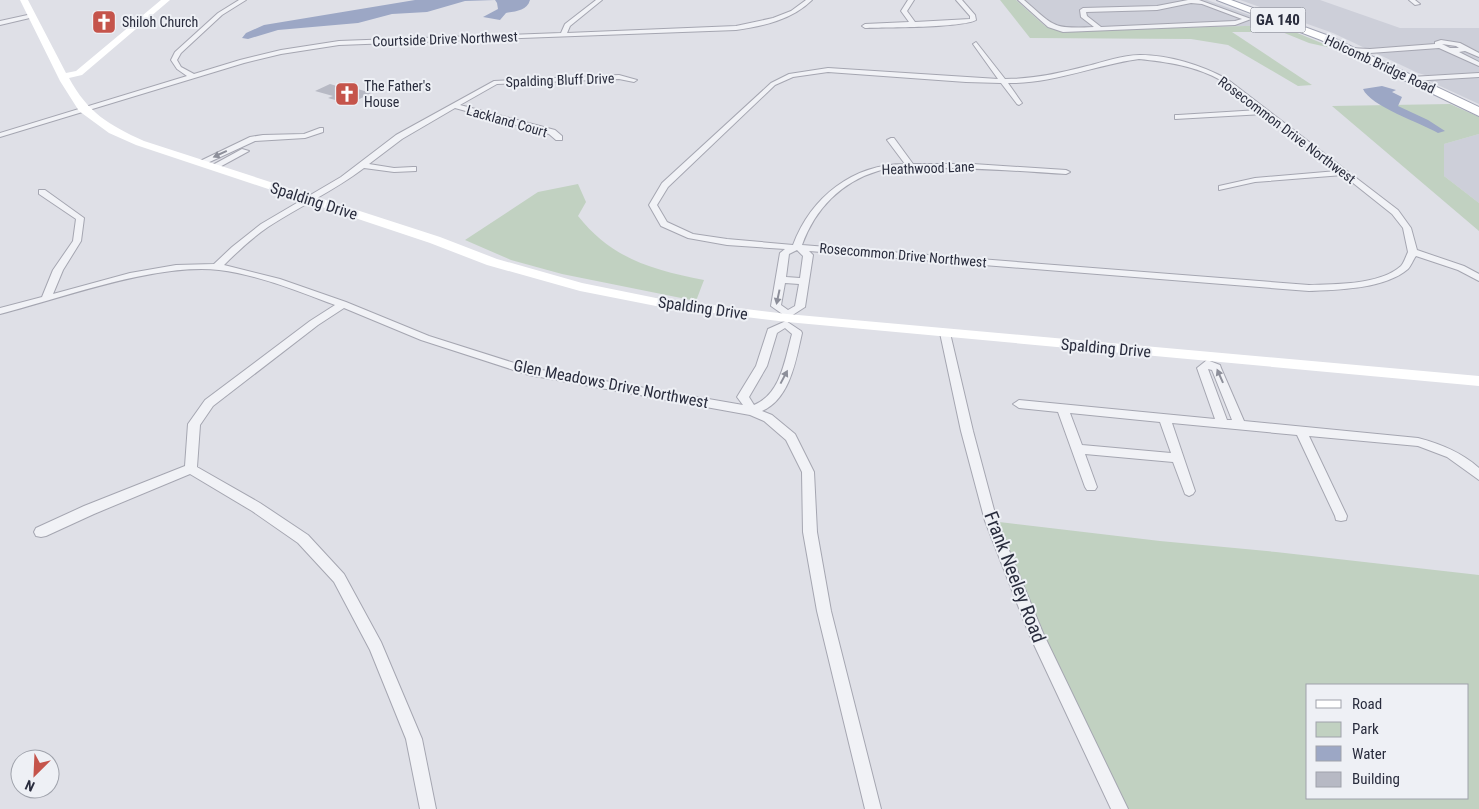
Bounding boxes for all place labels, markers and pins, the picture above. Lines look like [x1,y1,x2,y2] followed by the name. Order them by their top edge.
[91,9,117,35] church icon: Shiloh Church
[122,14,198,30] place label: Shiloh Church
[364,78,431,110] place label: The Father's House
[334,81,360,107] church icon: The Father's House

